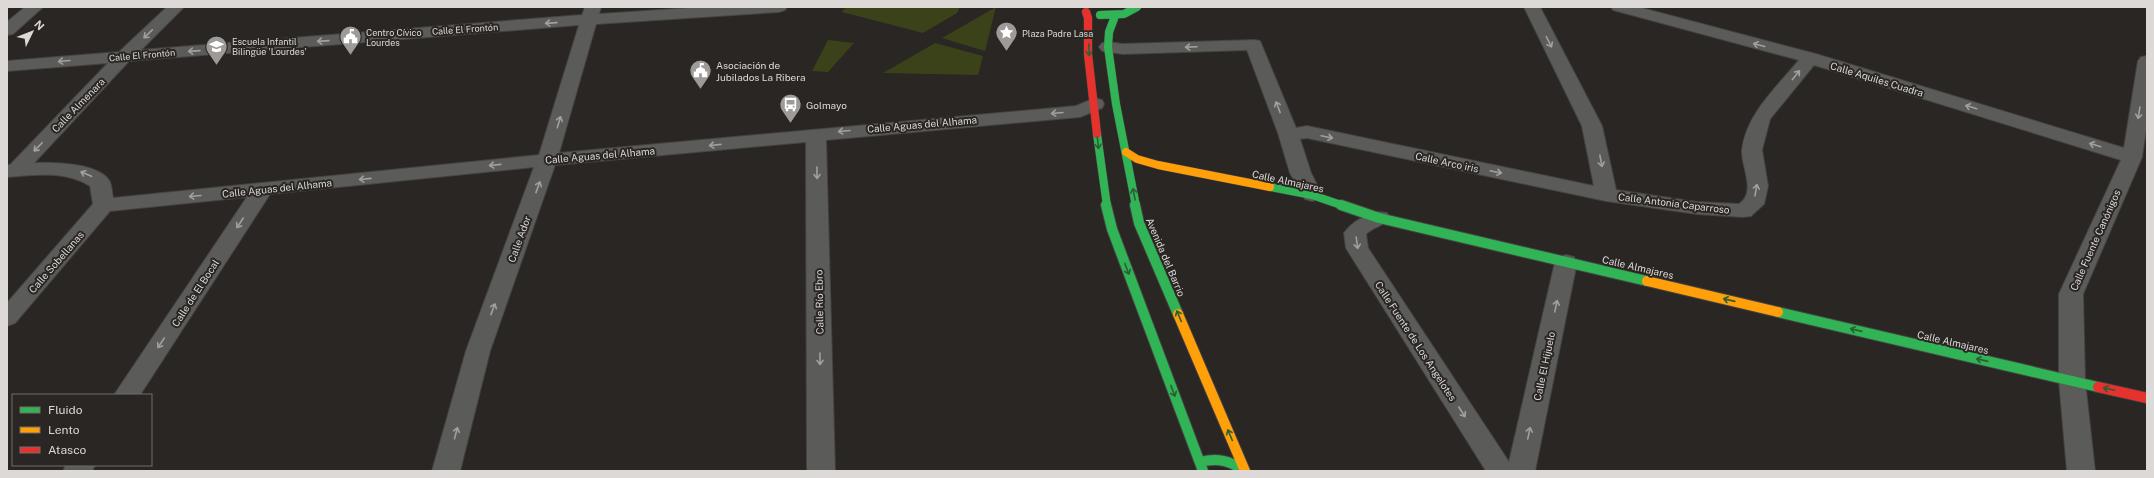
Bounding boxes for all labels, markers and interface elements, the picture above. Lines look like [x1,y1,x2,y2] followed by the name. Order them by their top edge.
[12,12,52,52] north arrow
[32,18,47,32] text: N
[545,19,558,26] one-way arrow
[993,20,1019,53] place icon: Plaza Padre Lasa
[432,21,498,37] street label: Calle El Frontón
[338,24,364,57] public building icon: Centro Cívico Lourdes
[366,27,422,48] place label: Centro Cívico Lourdes
[1022,28,1093,39] place label: Plaza Padre Lasa
[143,29,153,39] one-way arrow
[204,33,230,66] school or university icon: Escuela Infantil Bilingüe 'Lourdes'
[232,36,307,57] place label: Escuela Infantil Bilingüe 'Lourdes'
[1546,36,1553,48] one-way arrow
[317,37,330,44] one-way arrow
[1752,40,1765,48] one-way arrow
[1085,43,1092,56] one-way arrow
[1185,43,1198,51] one-way arrow
[108,47,176,63] street label: Calle El Frontón
[188,47,201,54] one-way arrow
[58,57,71,65] one-way arrow
[687,58,713,91] public building icon: Asociación de Jubilados La Ribera
[716,59,806,83] place label: Asociación de Jubilados La Ribera
[1829,59,1925,99] street label: Calle Aquiles Cuadra
[1792,69,1801,80] one-way arrow
[49,75,107,135] street label: Calle Almenara
[778,92,804,125] bus stop icon: Golmayo
[806,99,847,111] place label: Golmayo
[1274,102,1281,114] one-way arrow
[1964,103,1977,110] one-way arrow
[2135,106,2143,119] one-way arrow
[1051,109,1064,116] one-way arrow
[867,113,977,135] street label: Calle Aguas del Alhama
[556,116,563,129] one-way arrow
[838,128,851,135] one-way arrow
[1320,133,1333,141] one-way arrow
[1095,136,1102,149] one-way arrow
[709,141,722,148] one-way arrow
[2089,141,2102,148] one-way arrow
[33,142,43,152] one-way arrow
[545,144,655,166] street label: Calle Aguas del Alhama
[1414,149,1480,175] street label: Calle Arco iris
[1597,154,1605,167] one-way arrow
[489,161,502,169] one-way arrow
[813,166,821,179] one-way arrow
[1251,168,1325,194] street label: Calle Almajares
[1489,168,1502,176] one-way arrow
[80,170,92,178] one-way arrow
[359,175,372,182] one-way arrow
[222,176,332,200] street label: Calle Aguas del Alhama
[534,181,542,193] one-way arrow
[1753,184,1761,197] one-way arrow
[1129,188,1137,201] one-way arrow
[2067,188,2123,292] street label: Calle Fuente Canónigos
[1618,190,1731,216] street label: Calle Antonia Caparroso
[189,192,202,200] one-way arrow
[505,214,533,264] street label: Calle Ador
[1144,216,1188,299] street label: Avenida del Barrio
[236,217,244,229] one-way arrow
[26,229,86,295] street label: Calle Sobellanas
[1353,236,1360,249] one-way arrow
[1601,253,1675,281] street label: Calle Almajares
[169,257,221,329] street label: Calle de El Bocal
[1124,263,1132,275] one-way arrow
[812,269,826,334] street label: Calle Río Ebro
[1373,279,1459,403] street label: Calle Fuente de Los Angelotes
[1723,296,1736,304] one-way arrow
[1553,300,1561,313] one-way arrow
[490,303,498,315] one-way arrow
[1175,310,1182,322] one-way arrow
[1850,326,1863,333] one-way arrow
[1916,328,1990,356] street label: Calle Almajares
[1531,330,1557,402] street label: Calle El Hijuelo
[157,337,165,349] one-way arrow
[816,352,824,365] one-way arrow
[1976,355,1989,363] one-way arrow
[1170,384,1178,396] one-way arrow
[2103,385,2116,393] one-way arrow
[12,394,152,466] legend
[48,403,83,417] text: Fluido
[1458,406,1466,417] one-way arrow
[48,423,80,437] text: Lento
[453,427,460,440] one-way arrow
[1526,427,1534,440] one-way arrow
[1226,430,1233,442] one-way arrow
[48,443,87,457] text: Atasco

